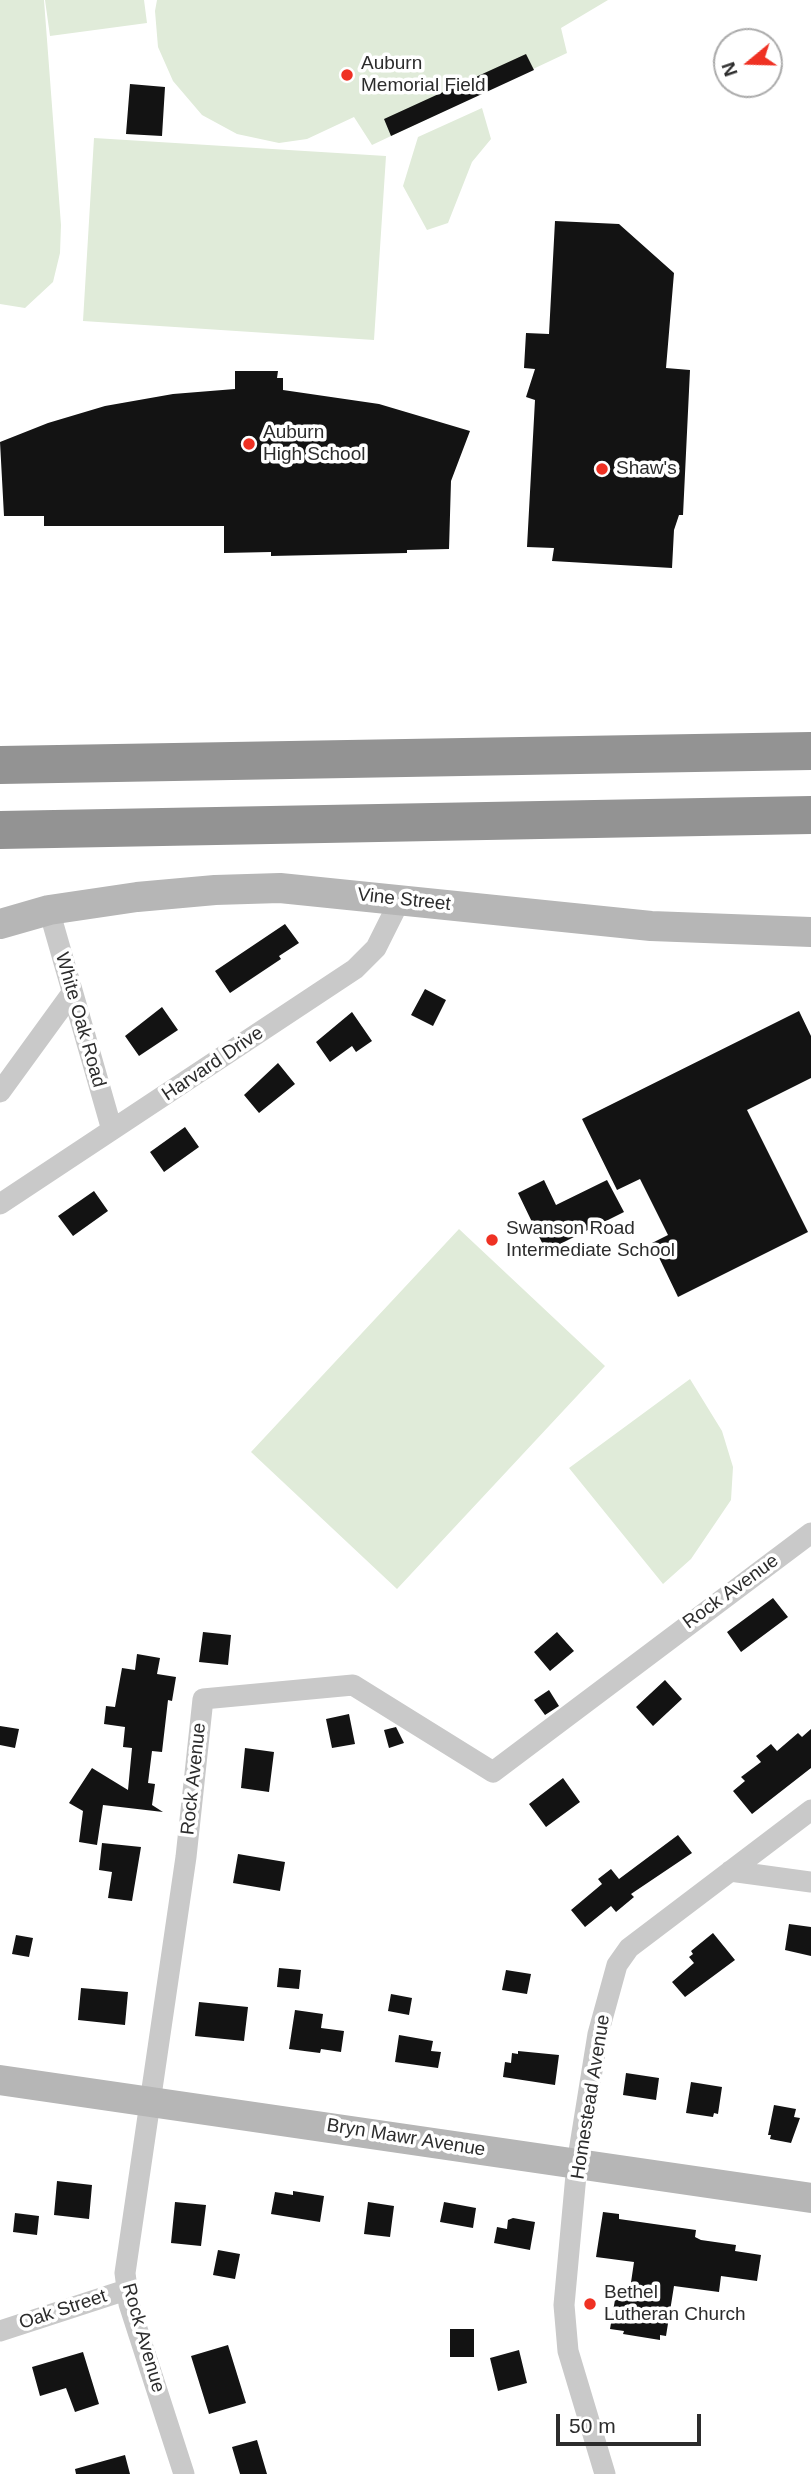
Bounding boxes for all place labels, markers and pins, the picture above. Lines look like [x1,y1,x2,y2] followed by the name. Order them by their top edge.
[361,53,486,97] place label: Auburn Memorial Field
[339,67,355,83] marker: Auburn Memorial Field
[263,422,365,466] place label: Auburn High School
[241,436,257,452] marker: Auburn High School
[616,458,677,480] place label: Shaw's
[594,461,610,477] marker: Shaw's
[506,1218,675,1262] place label: Swanson Road Intermediate School
[484,1232,500,1248] marker: Swanson Road Intermediate School
[604,2282,746,2326] place label: Bethel Lutheran Church
[582,2296,598,2312] marker: Bethel Lutheran Church

